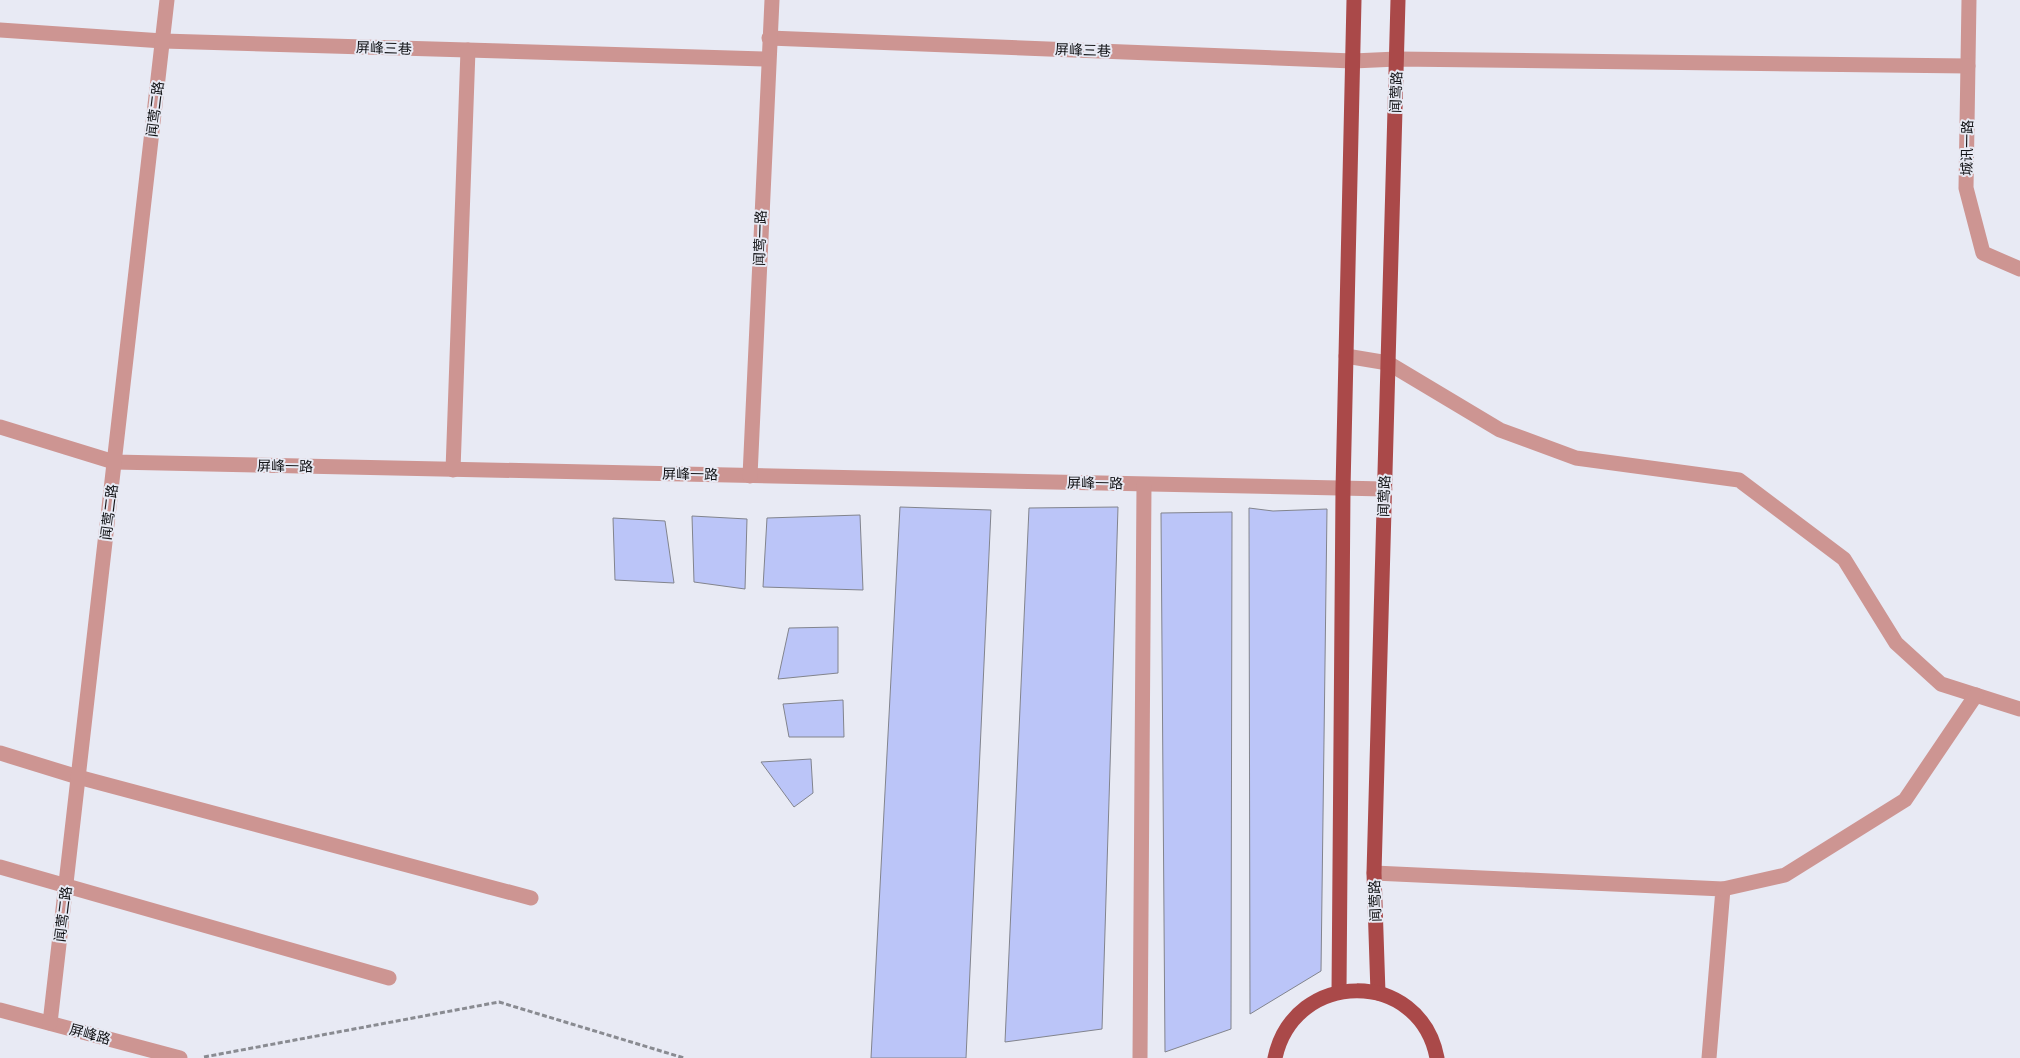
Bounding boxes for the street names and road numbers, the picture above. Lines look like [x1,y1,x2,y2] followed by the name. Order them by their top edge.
[356,38,412,58] street label: 屏峰三巷
[1055,40,1111,60] street label: 屏峰三巷
[1386,71,1406,113] street label: 闻莺路
[143,80,167,138] street label: 闻莺二路
[1958,120,1976,176] street label: 城讯一路
[750,210,770,266] street label: 闻莺一路
[257,457,313,475] street label: 屏峰一路
[662,465,718,483] street label: 屏峰一路
[1067,474,1123,492] street label: 屏峰一路
[1374,475,1394,517] street label: 闻莺路
[97,483,121,541] street label: 闻莺二路
[1365,880,1385,922] street label: 闻莺路
[51,885,75,943] street label: 闻莺二路
[67,1020,113,1048] street label: 屏峰路

